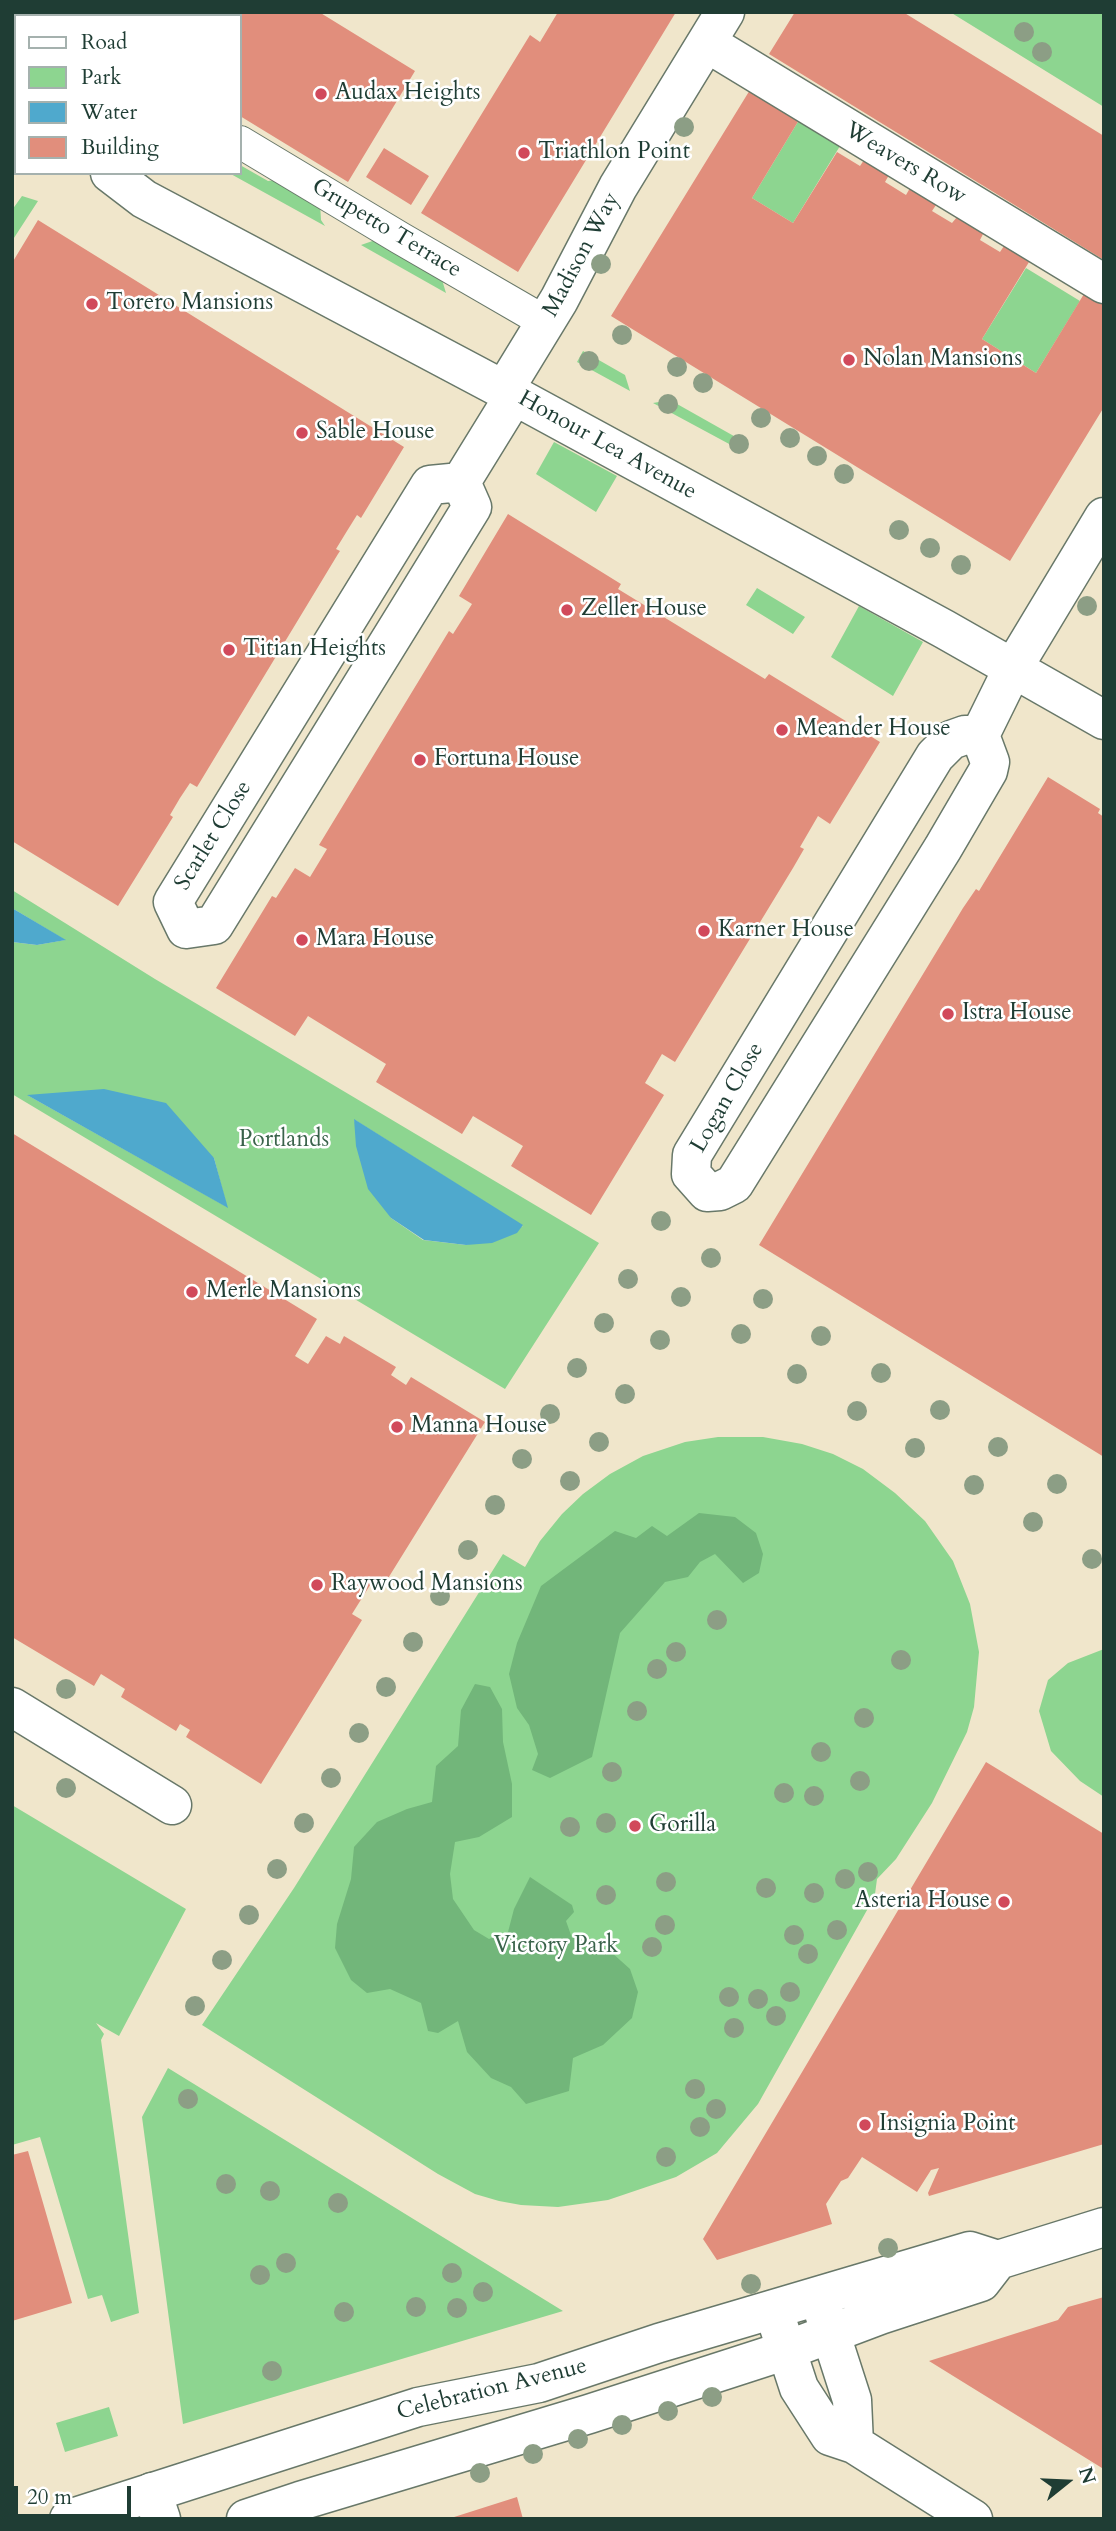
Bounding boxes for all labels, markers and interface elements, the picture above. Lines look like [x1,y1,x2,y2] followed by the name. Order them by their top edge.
[14,14,242,175] legend
[81,28,127,57] text: Road
[81,63,121,92] text: Park
[335,80,480,108] place label: Audax Heights
[313,86,329,102] marker: Audax Heights
[81,98,137,127] text: Water
[839,117,971,211] street label: Weavers Row
[81,133,159,162] text: Building
[538,139,690,167] place label: Triathlon Point
[516,145,532,161] marker: Triathlon Point
[306,173,466,285] street label: Grupetto Terrace
[538,188,626,322] street label: Madison Way
[106,290,273,318] place label: Torero Mansions
[84,296,100,312] marker: Torero Mansions
[863,346,1022,374] place label: Nolan Mansions
[841,352,857,368] marker: Nolan Mansions
[513,386,701,506] street label: Honour Lea Avenue
[316,419,435,447] place label: Sable House
[294,425,310,441] marker: Sable House
[581,596,707,624] place label: Zeller House
[559,602,575,618] marker: Zeller House
[243,636,386,664] place label: Titian Heights
[221,642,237,658] marker: Titian Heights
[796,716,951,744] place label: Meander House
[774,722,790,738] marker: Meander House
[434,746,579,774] place label: Fortuna House
[412,752,428,768] marker: Fortuna House
[169,776,259,896] street label: Scarlet Close
[718,917,854,945] place label: Karner House
[696,923,712,939] marker: Karner House
[316,926,435,954] place label: Mara House
[294,932,310,948] marker: Mara House
[962,1000,1072,1028] place label: Istra House
[940,1006,956,1022] marker: Istra House
[685,1038,771,1158] street label: Logan Close
[239,1127,329,1155] park label: Portlands
[206,1278,361,1306] place label: Merle Mansions
[184,1284,200,1300] marker: Merle Mansions
[411,1413,547,1441] place label: Manna House
[389,1419,405,1435] marker: Manna House
[331,1571,523,1599] place label: Raywood Mansions
[309,1577,325,1593] marker: Raywood Mansions
[649,1812,716,1840] place label: Gorilla
[627,1818,643,1834] marker: Gorilla
[855,1888,990,1916] place label: Asteria House
[996,1894,1012,1910] marker: Asteria House
[494,1933,618,1961] park label: Victory Park
[879,2111,1015,2139] place label: Insignia Point
[857,2117,873,2133] marker: Insignia Point
[394,2353,590,2427] street label: Celebration Avenue
[1032,2447,1102,2517] north arrow
[1072,2464,1102,2487] text: N
[18,2472,135,2516] scale bar
[27,2483,72,2512] text: 20 m

